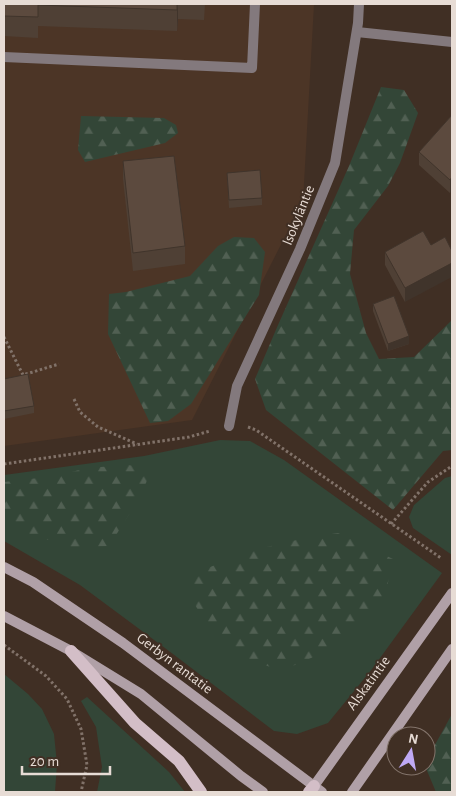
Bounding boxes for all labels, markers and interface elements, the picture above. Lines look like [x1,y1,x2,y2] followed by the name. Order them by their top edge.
[280,183,317,247] street label: Isokyläntie
[134,630,216,697] street label: Gerbyn rantatie
[344,653,393,713] street label: Alskatintie
[386,726,436,776] north arrow
[407,731,419,747] text: N
[22,744,110,776] scale bar
[30,754,59,769] text: 20 m

